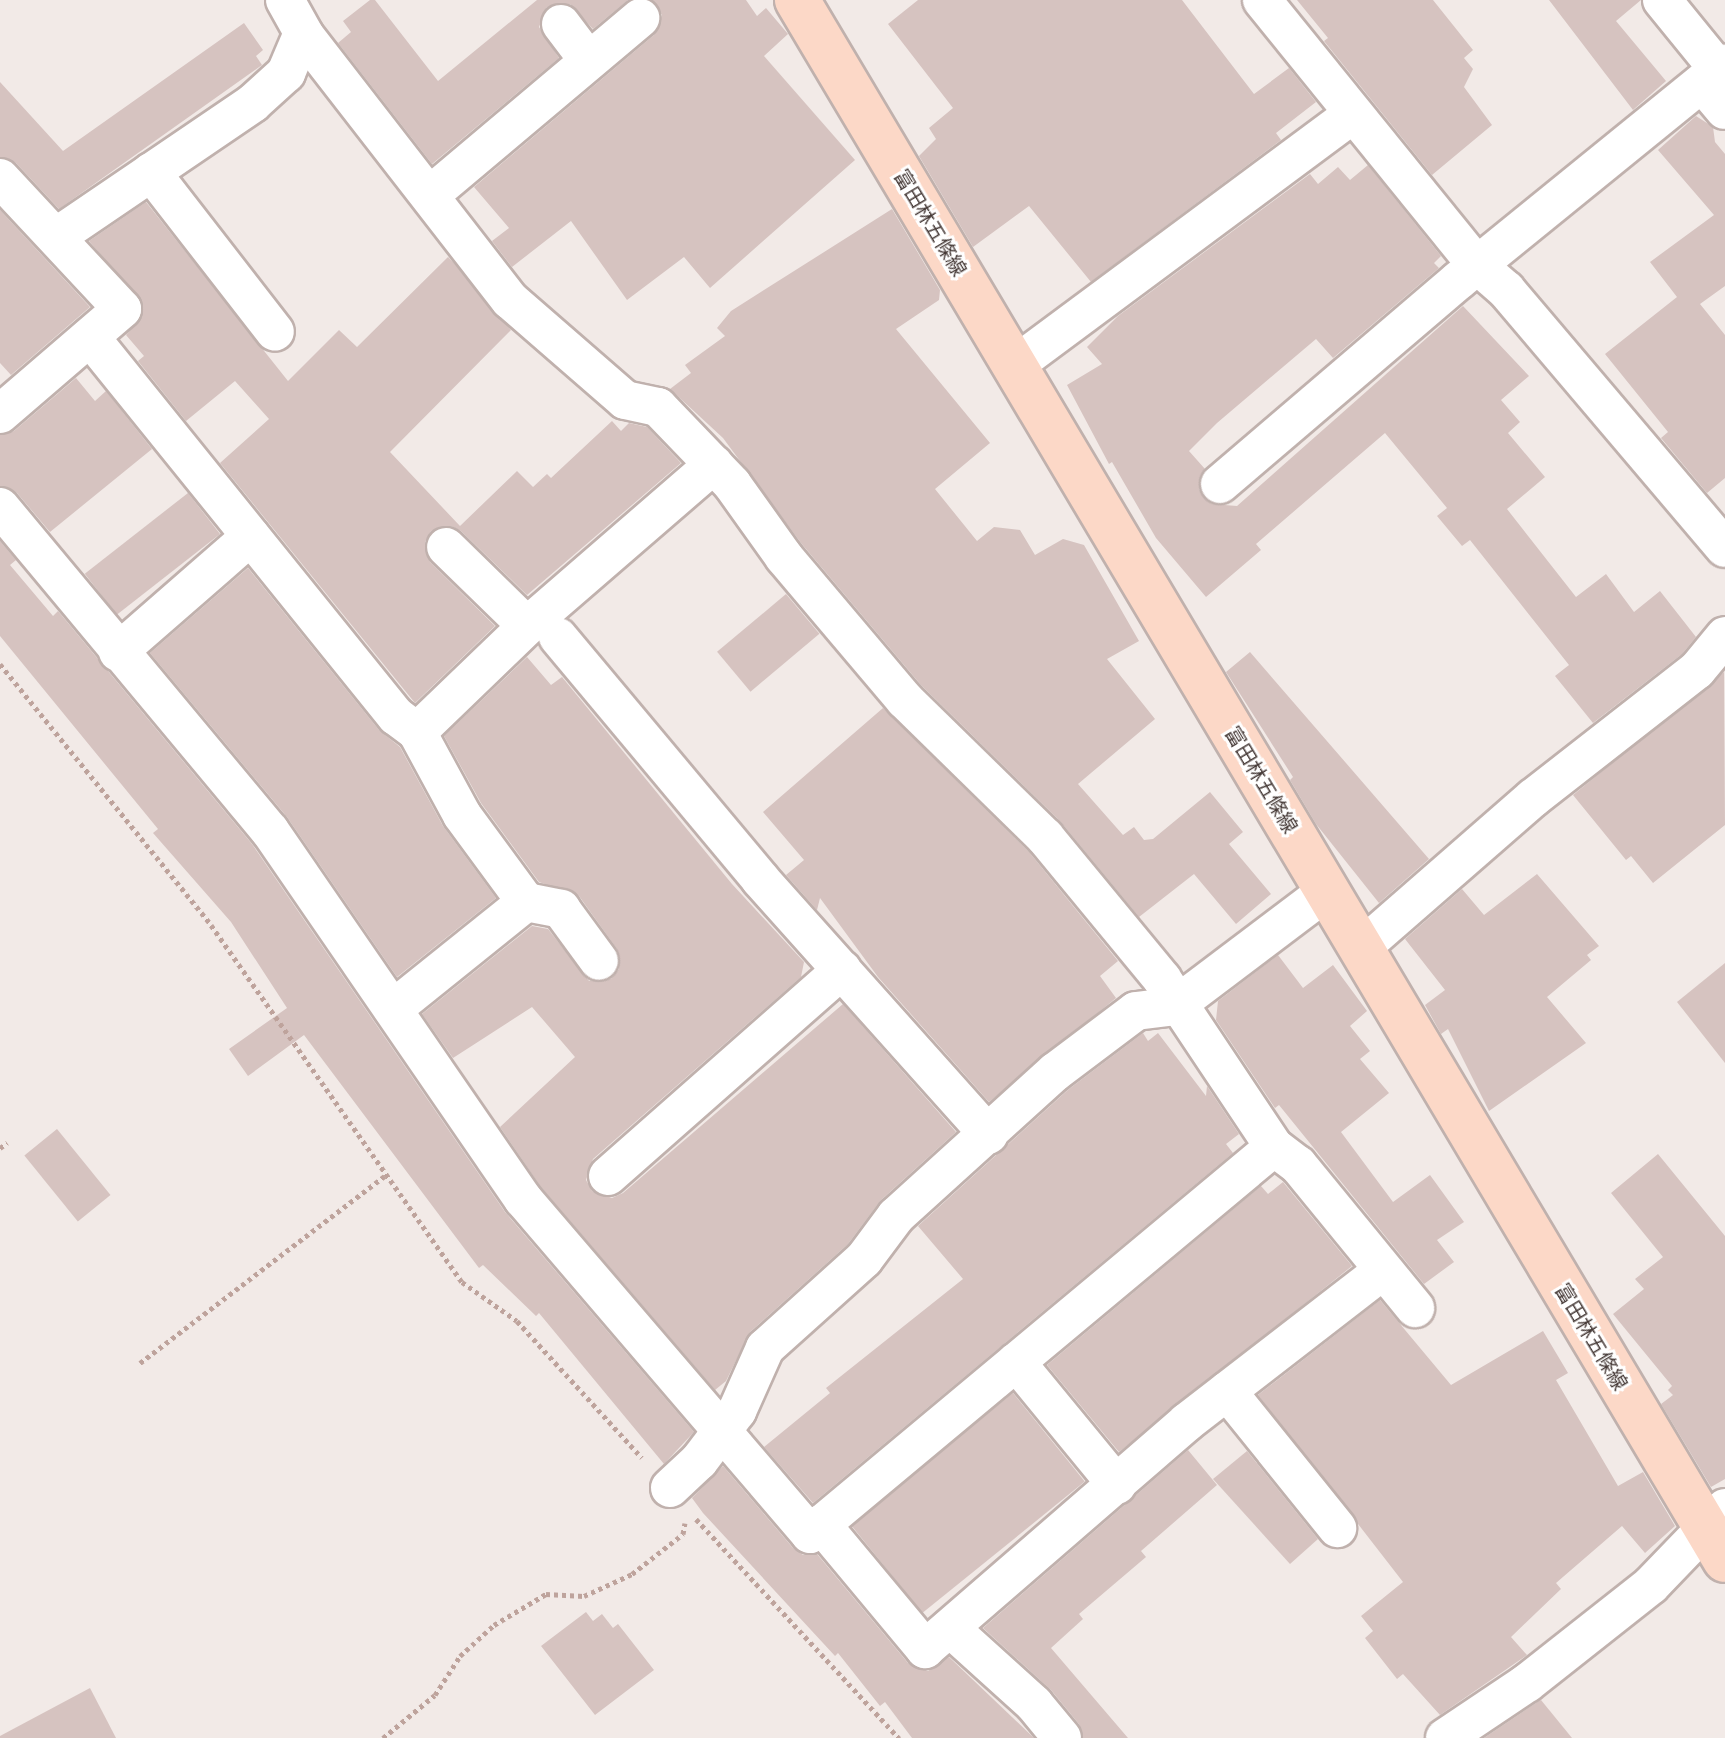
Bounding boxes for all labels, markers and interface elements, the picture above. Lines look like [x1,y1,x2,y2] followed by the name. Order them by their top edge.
[889,165,971,281] street label: 富田林五條線
[1220,722,1302,838] street label: 富田林五條線
[1550,1279,1632,1395] street label: 富田林五條線

